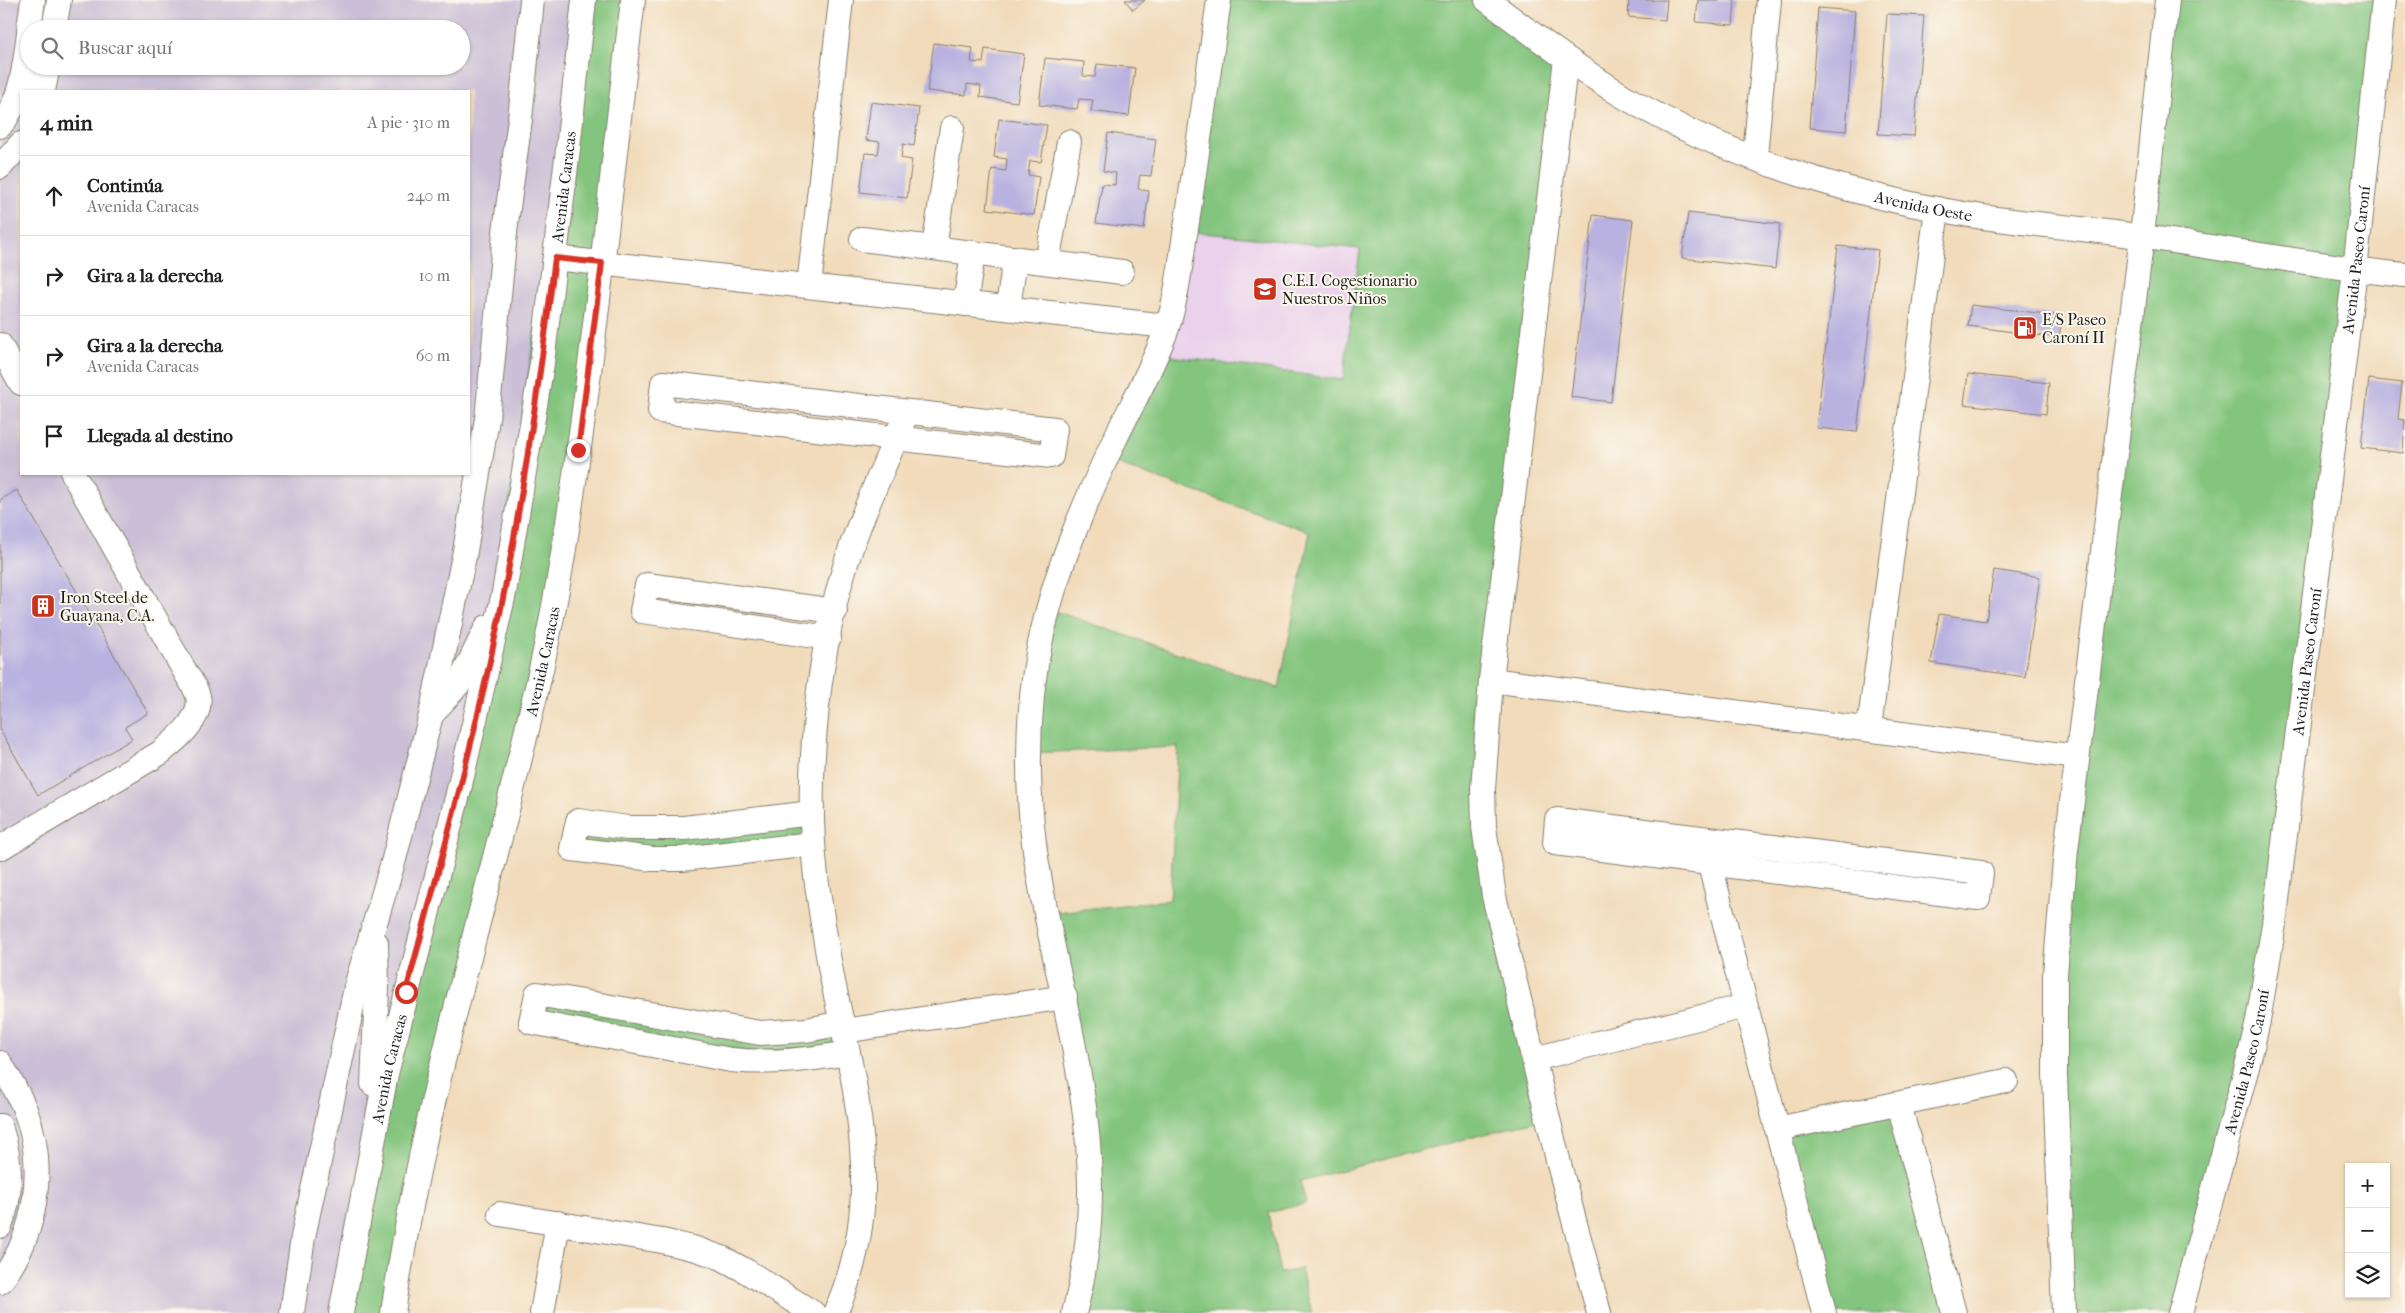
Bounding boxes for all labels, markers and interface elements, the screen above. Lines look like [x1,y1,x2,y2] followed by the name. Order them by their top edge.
[20,20,470,75] search box
[38,34,66,62] icon: search
[78,37,172,59] text: Buscar aquí
[40,111,93,135] text: 4 min
[367,113,450,132] text: A pie · 310 m
[548,130,580,245] street label: Avenida Caracas
[87,175,163,197] text: Continúa
[40,182,68,210] icon: ahead
[2338,185,2374,335] street label: Avenida Paseo Caroní
[407,186,450,205] text: 240 m
[1872,187,1974,225] street label: Avenida Oeste
[87,197,199,216] text: Avenida Caracas
[40,262,68,290] icon: right
[87,265,223,287] text: Gira a la derecha
[419,266,450,285] text: 10 m
[1282,271,1417,308] place label: C.E.I. Cogestionario Nuestros Niños
[1252,276,1278,302] school or university icon: C.E.I. Cogestionario Nuestros Niños
[2042,310,2106,347] place label: E/S Paseo Caroní II
[2012,315,2038,341] fuel station icon: E/S Paseo Caroní II
[87,335,223,357] text: Gira a la derecha
[40,342,68,370] icon: right
[416,346,450,365] text: 60 m
[87,357,199,376] text: Avenida Caracas
[40,422,68,450] icon: arrive
[87,425,233,447] text: Llegada al destino
[567,439,590,462] route end
[2288,587,2326,737] street label: Avenida Paseo Caroní
[60,588,155,625] place label: Iron Steel de Guayana, C.A.
[30,593,56,619] building icon: Iron Steel de Guayana, C.A.
[521,605,564,719] street label: Avenida Caracas
[395,981,418,1004] route start
[2220,988,2273,1137] street label: Avenida Paseo Caroní
[368,1012,411,1126] street label: Avenida Caracas
[2345,1163,2390,1298] map controls
[2345,1163,2390,1208] button: +
[2345,1208,2390,1253] button: −
[2345,1253,2390,1298] button: layers

